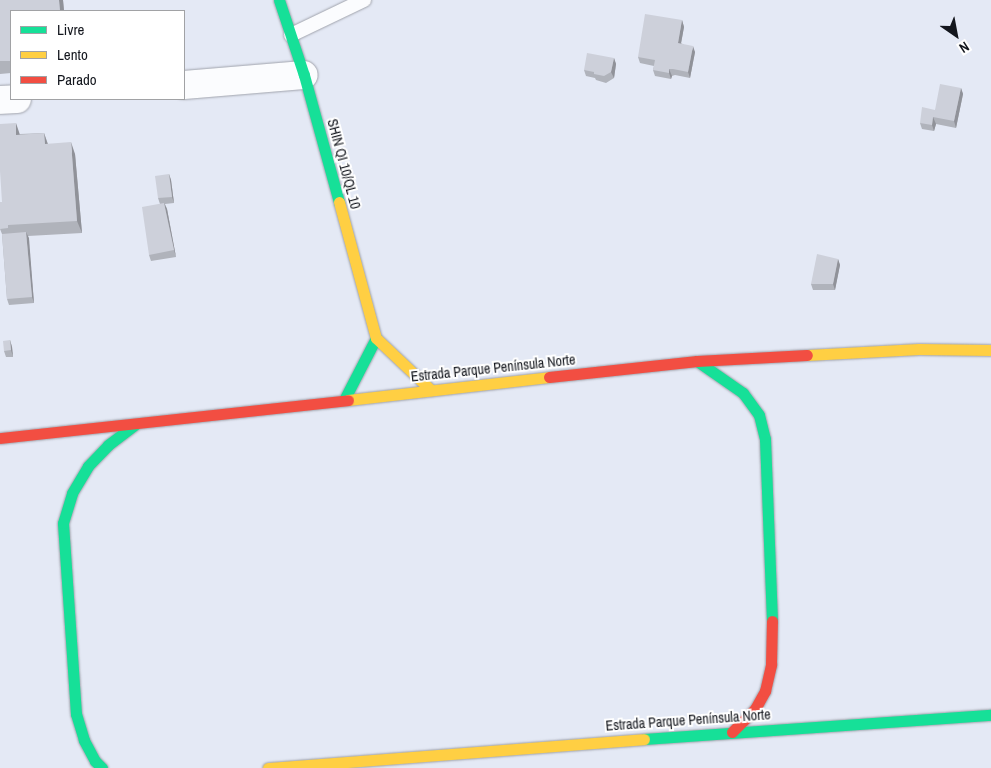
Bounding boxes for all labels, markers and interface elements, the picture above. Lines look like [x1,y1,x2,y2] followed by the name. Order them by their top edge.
[10,10,185,100] legend
[931,10,981,60] north arrow
[57,19,84,40] text: Livre
[956,38,973,57] text: N
[57,44,88,65] text: Lento
[57,69,97,90] text: Parado
[324,117,364,211] street label: SHIN QI 10/QL 10
[410,351,576,385] street label: Estrada Parque Península Norte
[605,706,771,734] street label: Estrada Parque Península Norte

